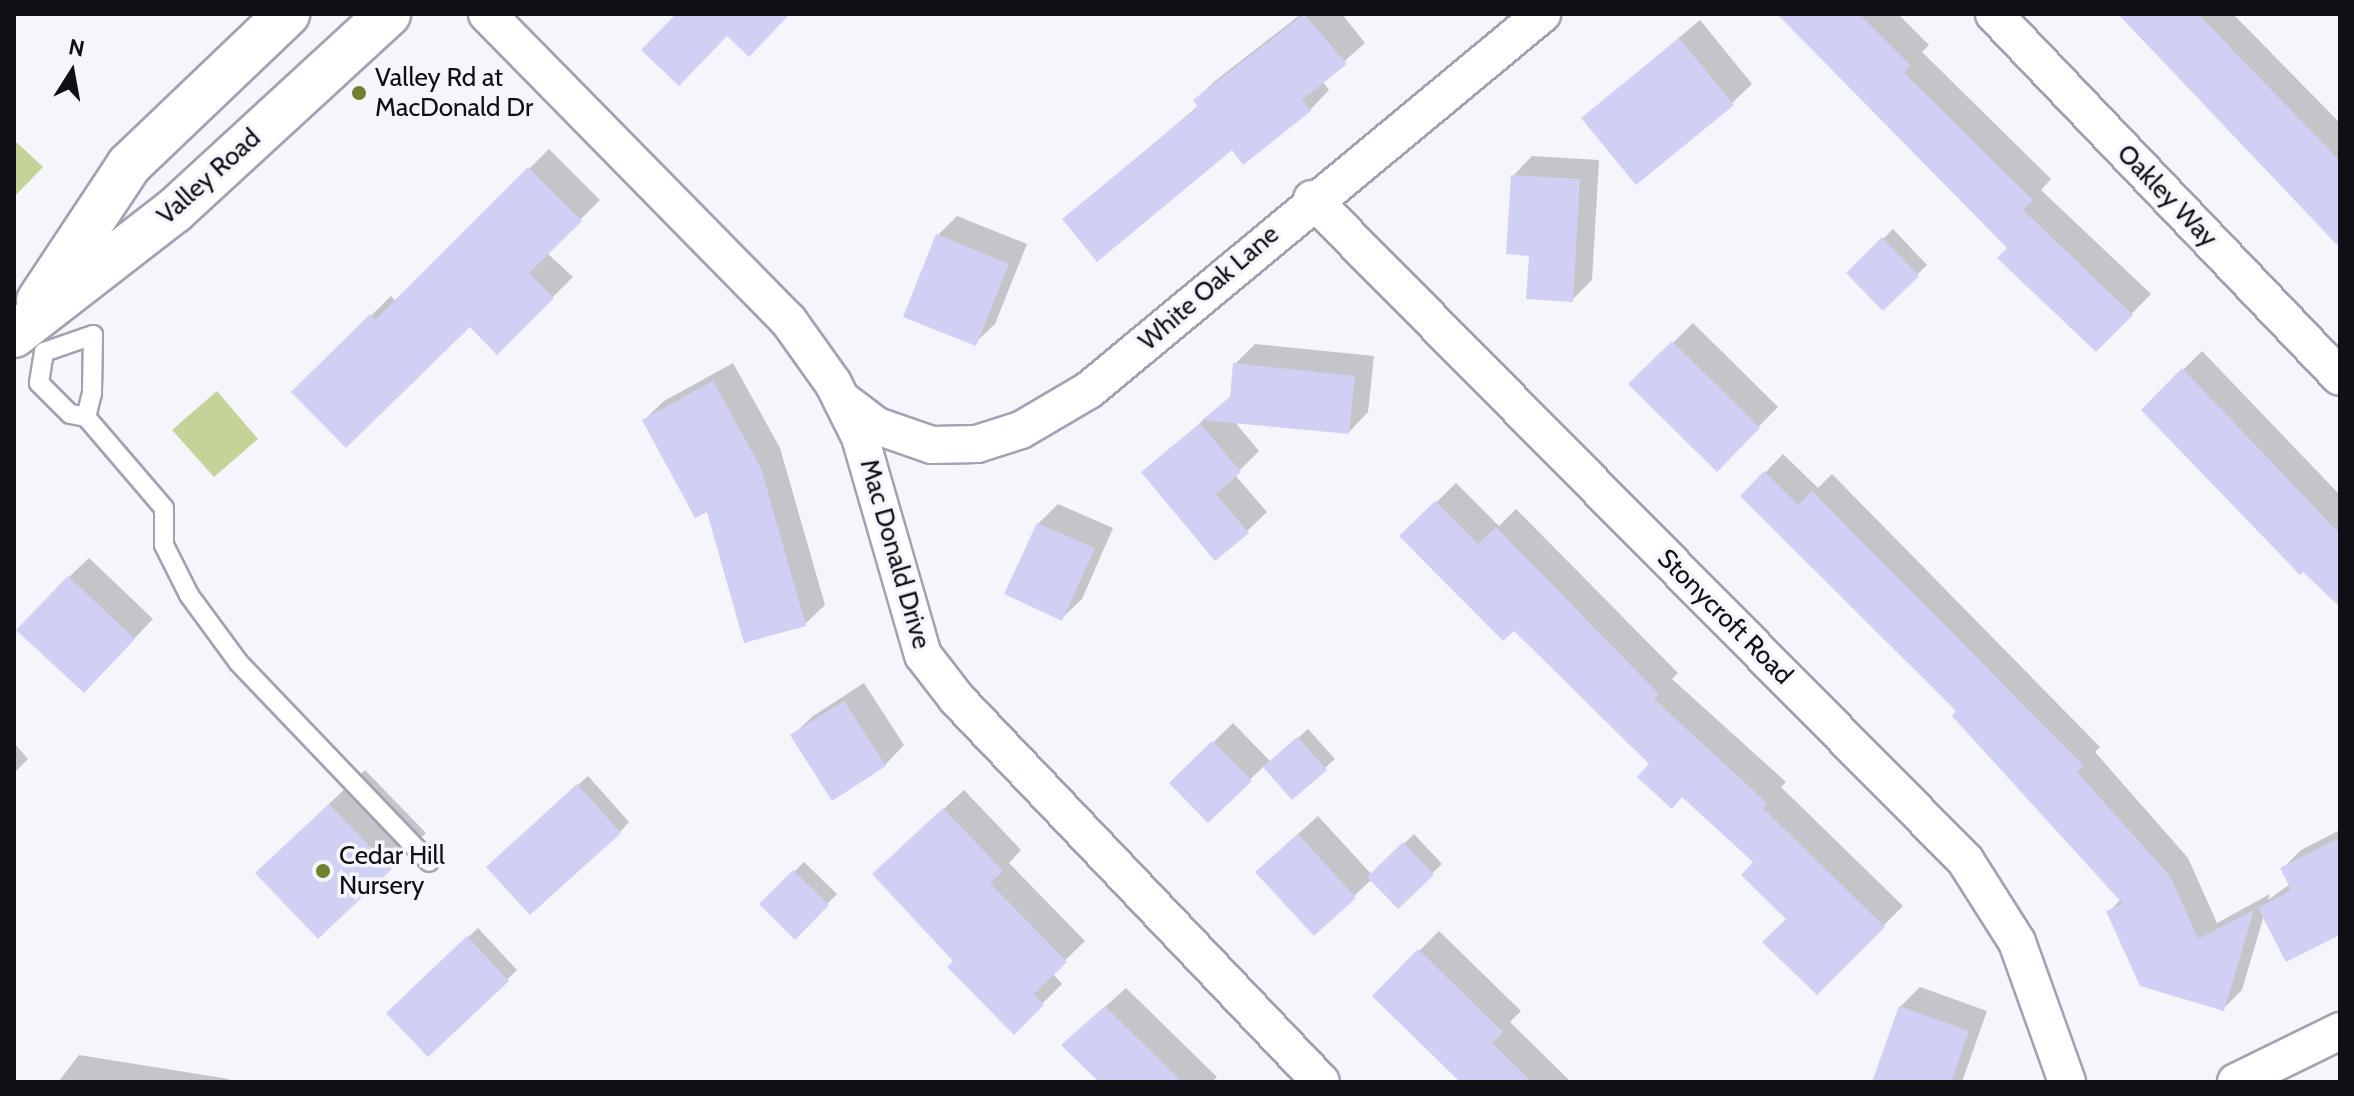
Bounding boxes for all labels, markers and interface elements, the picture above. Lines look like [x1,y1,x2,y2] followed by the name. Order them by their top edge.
[32,32,112,112] north arrow
[66,33,87,63] text: N
[375,62,533,124] place label: Valley Rd at MacDonald Dr
[350,84,368,102] marker: Valley Rd at MacDonald Dr
[151,123,267,231] street label: Valley Road
[2110,138,2224,254] street label: Oakley Way
[1133,219,1285,357] street label: White Oak Lane
[853,456,937,652] street label: Mac Donald Drive
[1651,543,1799,691] street label: Stonycroft Road
[339,840,445,902] place label: Cedar Hill Nursery
[314,862,332,880] marker: Cedar Hill Nursery

